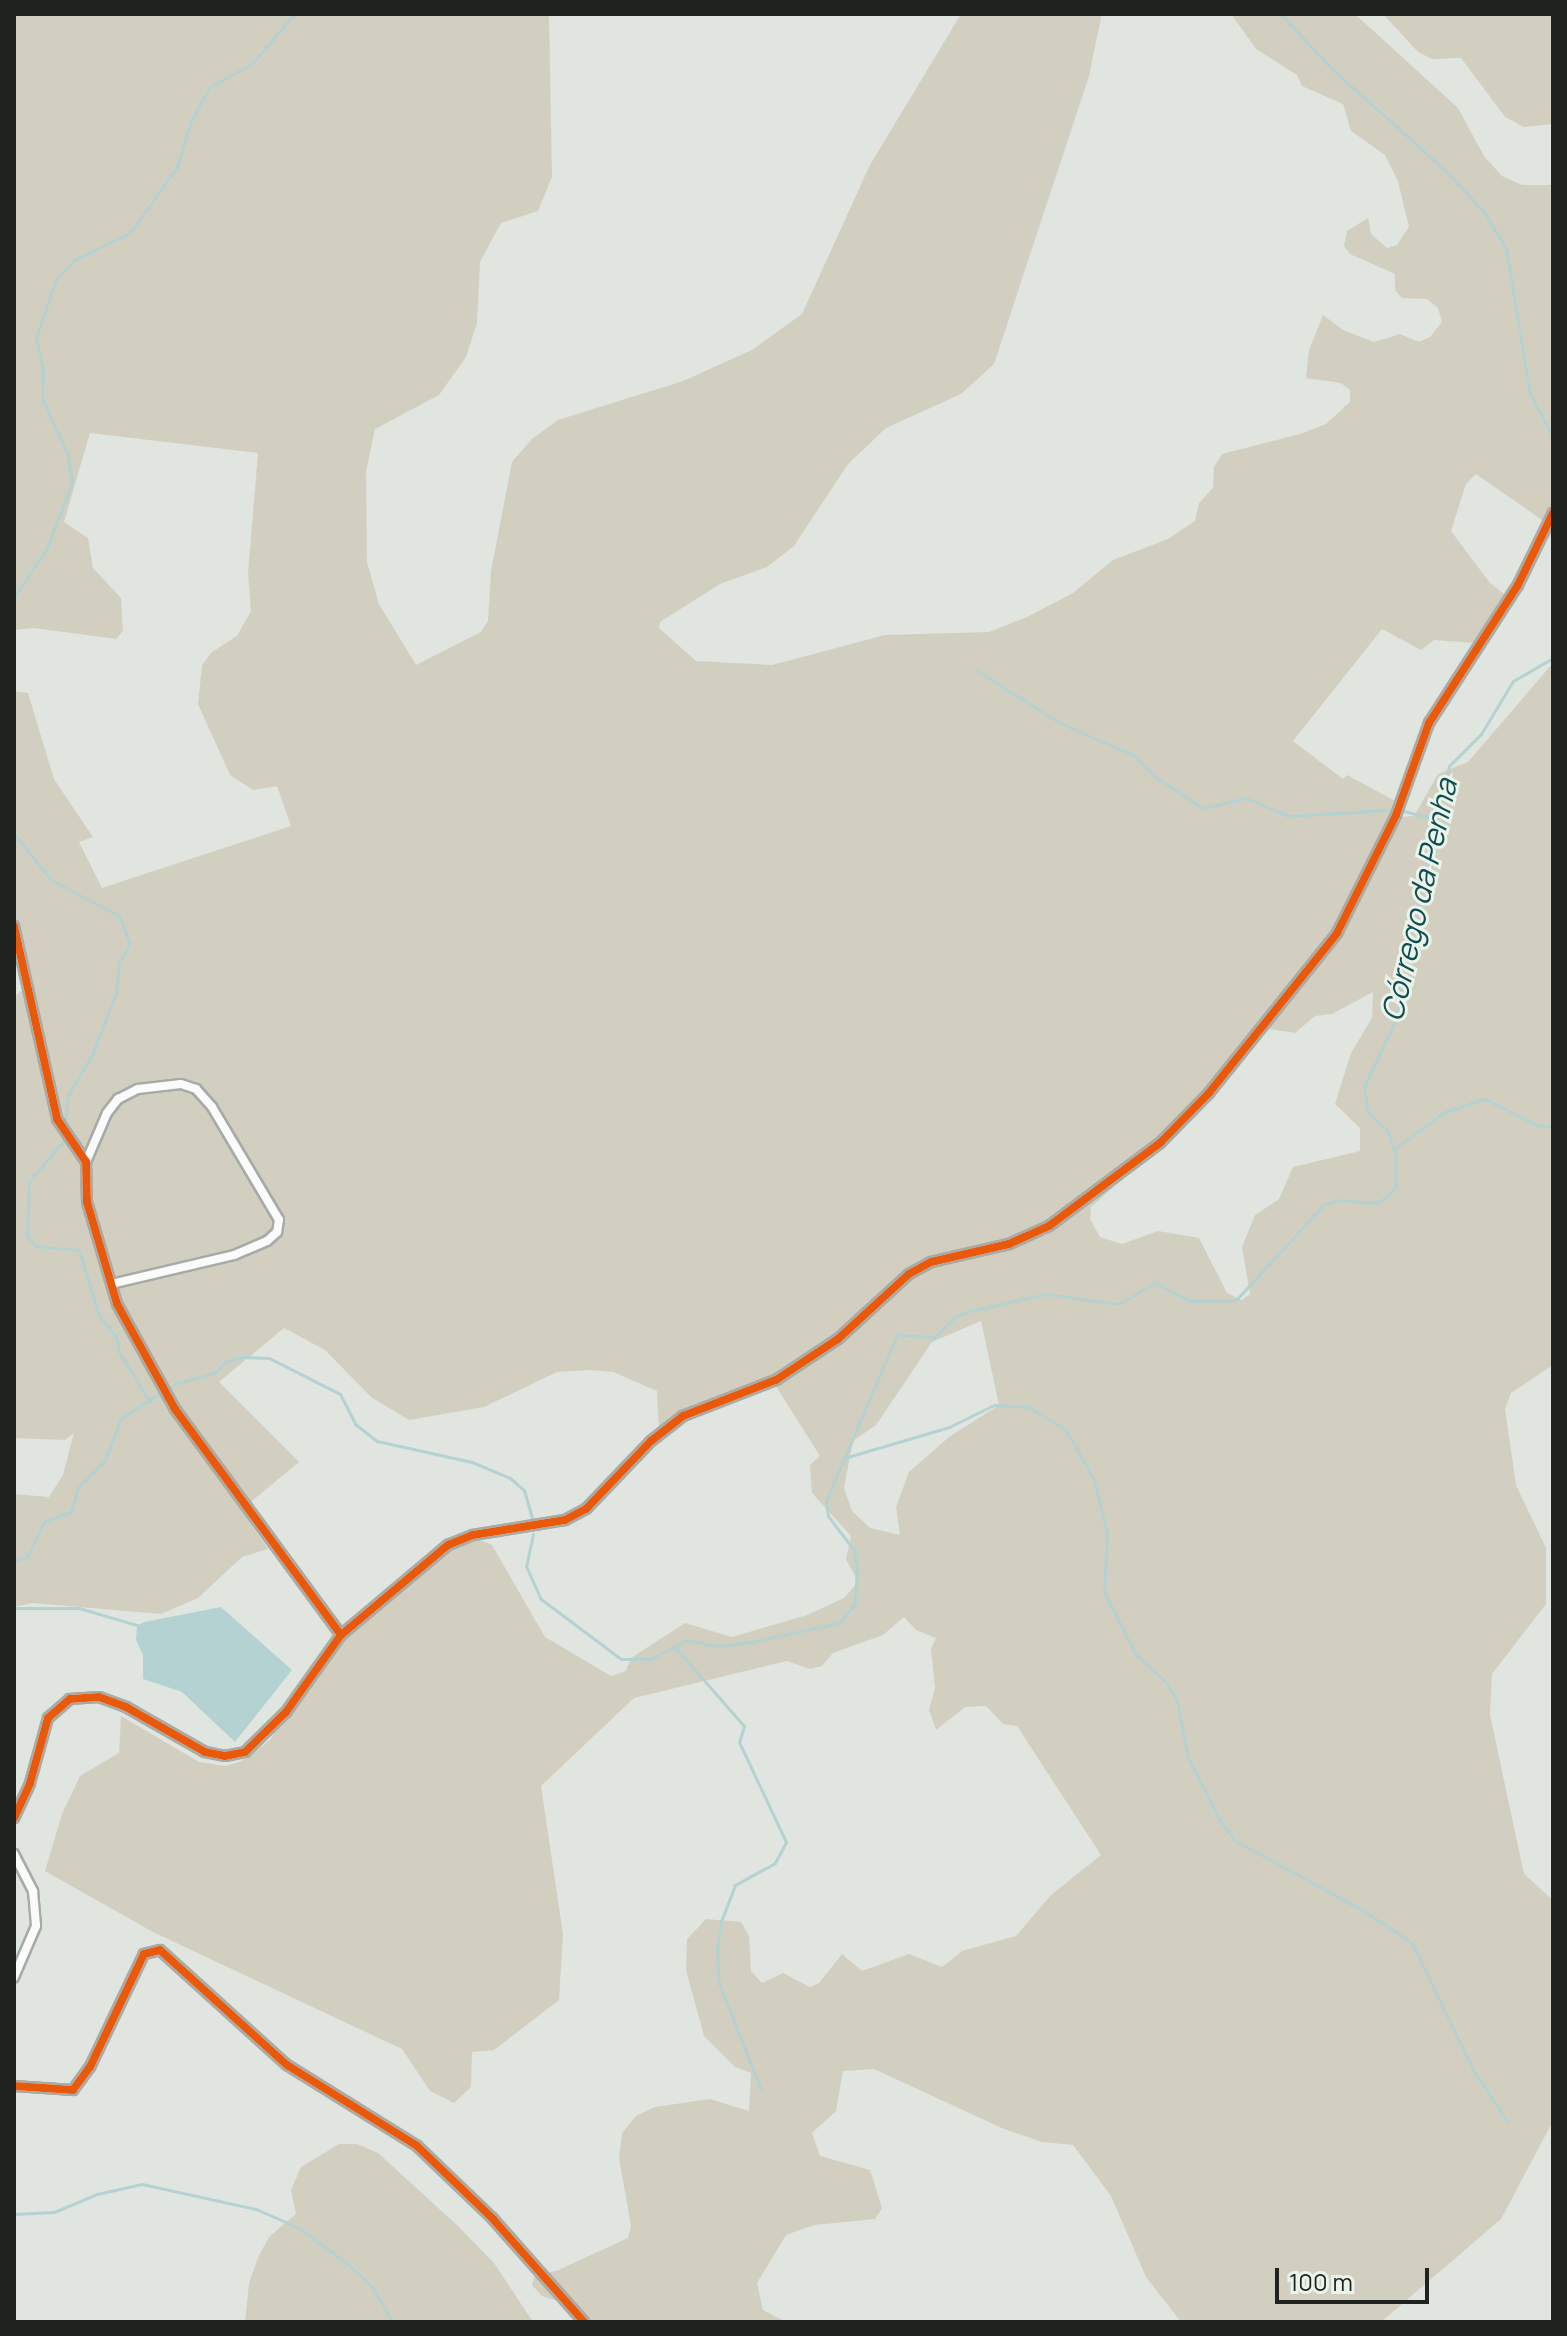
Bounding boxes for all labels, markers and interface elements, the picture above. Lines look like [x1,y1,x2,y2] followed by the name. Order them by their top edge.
[1374,775,1464,1025] water label: Córrego da Penha
[1279,2252,1433,2302] scale bar
[1289,2265,1353,2298] text: 100 m

